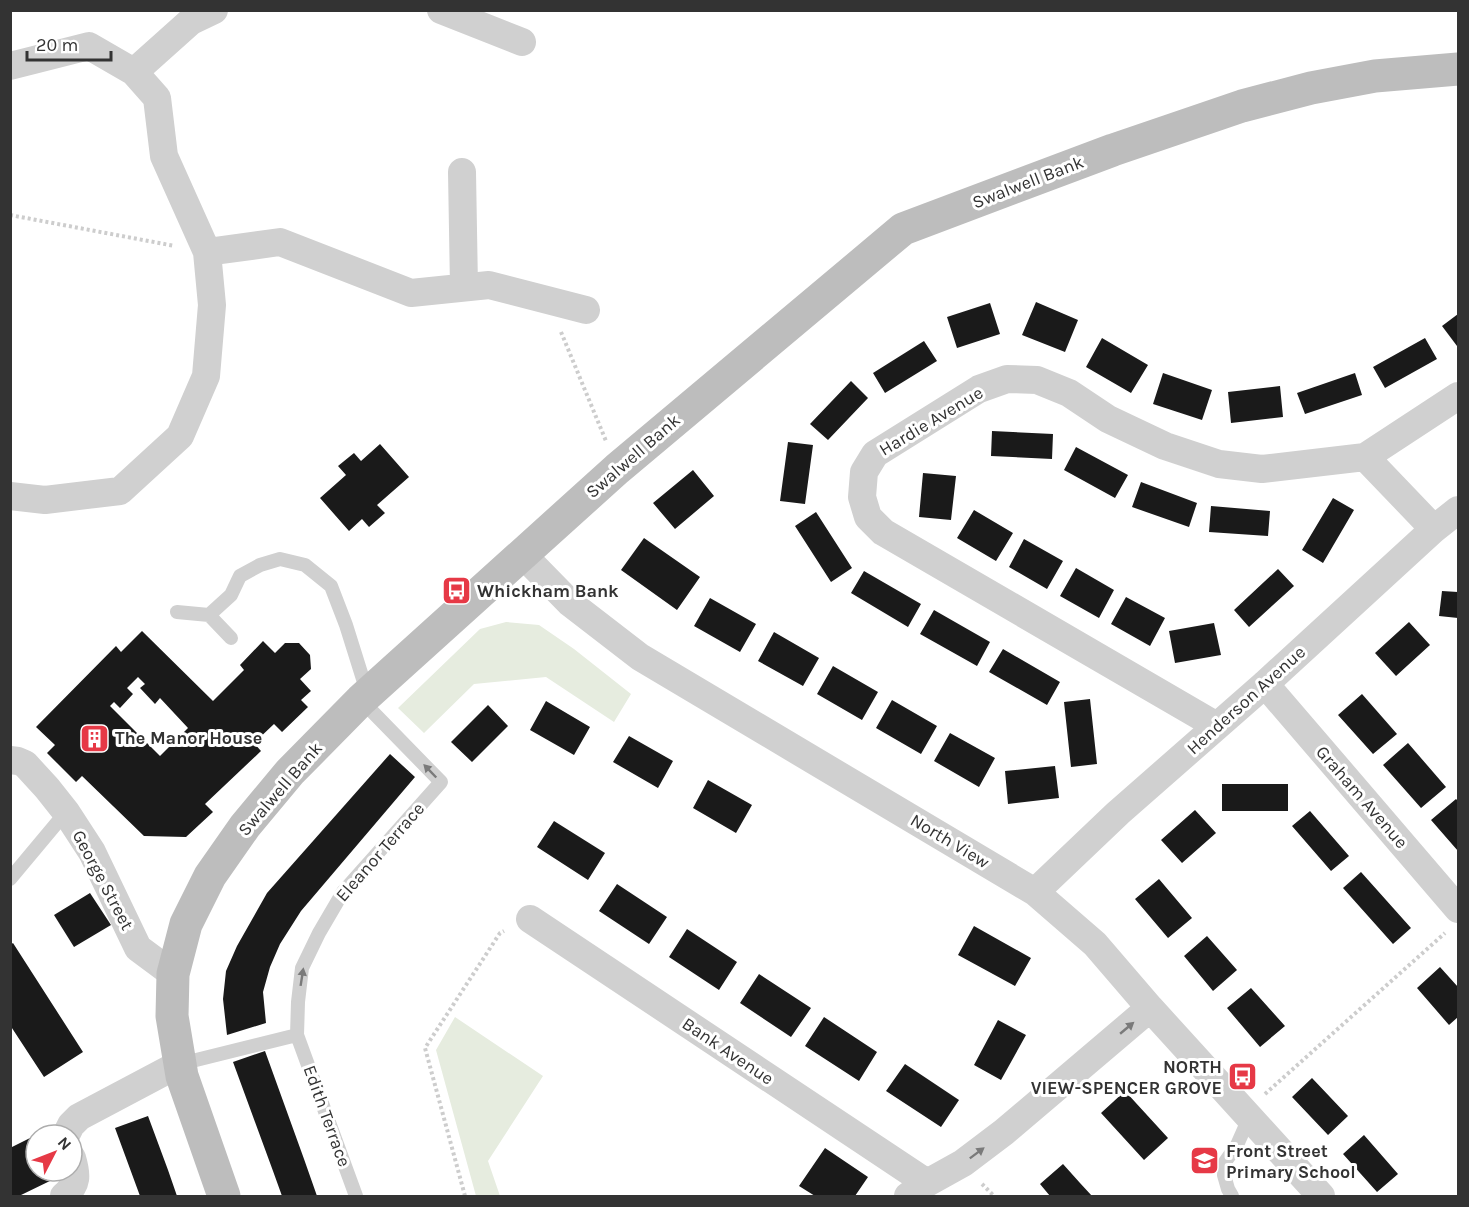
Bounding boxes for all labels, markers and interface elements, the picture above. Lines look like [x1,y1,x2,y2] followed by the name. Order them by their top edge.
[27,24,111,62] scale bar
[36,34,78,56] text: 20 m
[969,151,1087,213] street label: Swalwell Bank
[875,381,987,461] street label: Hardie Avenue
[581,409,685,503] street label: Swalwell Bank
[440,575,472,607] bus stop icon: Whickham Bank
[477,580,619,602] place label: Whickham Bank
[1182,641,1310,759] street label: Henderson Avenue
[78,722,110,754] building icon: The Manor House
[115,727,262,749] place label: The Manor House
[233,737,327,841] street label: Swalwell Bank
[1311,741,1413,853] street label: Graham Avenue
[423,763,437,778] one-way arrow
[331,798,429,906] street label: Eleanor Terrace
[906,809,994,873] street label: North View
[67,826,139,934] street label: George Street
[297,967,306,986] one-way arrow
[678,1012,778,1090] street label: Bank Avenue
[1119,1022,1134,1035] one-way arrow
[1031,1056,1222,1099] place label: NORTH VIEW-SPENCER GROVE
[1227,1061,1259,1093] bus stop icon: NORTH VIEW-SPENCER GROVE
[298,1062,356,1170] street label: Edith Terrace
[24,1123,84,1183] north arrow
[54,1133,76,1154] text: N
[1226,1140,1356,1183] place label: Front Street Primary School
[1189,1145,1221,1177] school or university icon: Front Street Primary School
[969,1147,984,1159] one-way arrow

